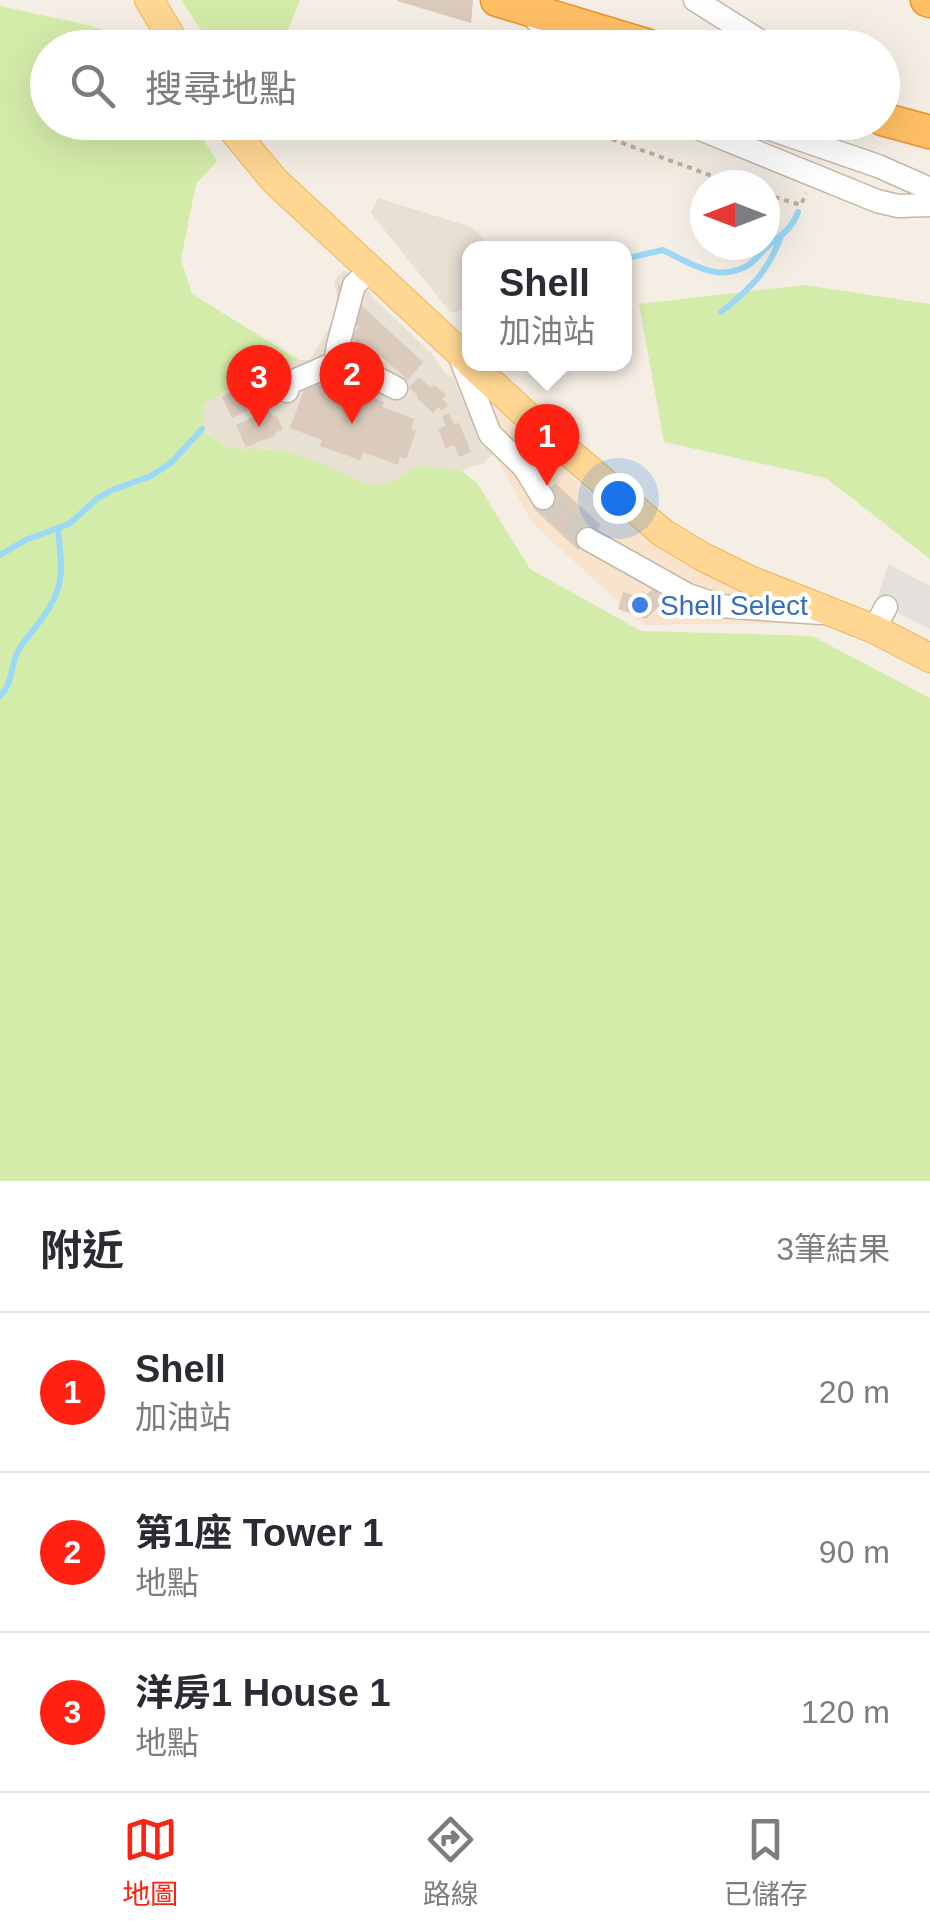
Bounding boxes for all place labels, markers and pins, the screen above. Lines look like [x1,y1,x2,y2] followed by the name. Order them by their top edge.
[320,342,384,424] pin: 2
[226,344,292,427] pin: 3
[514,404,580,486] pin: 1
[660,590,808,621] place label: Shell Select
[629,594,651,616] marker: Shell Select

